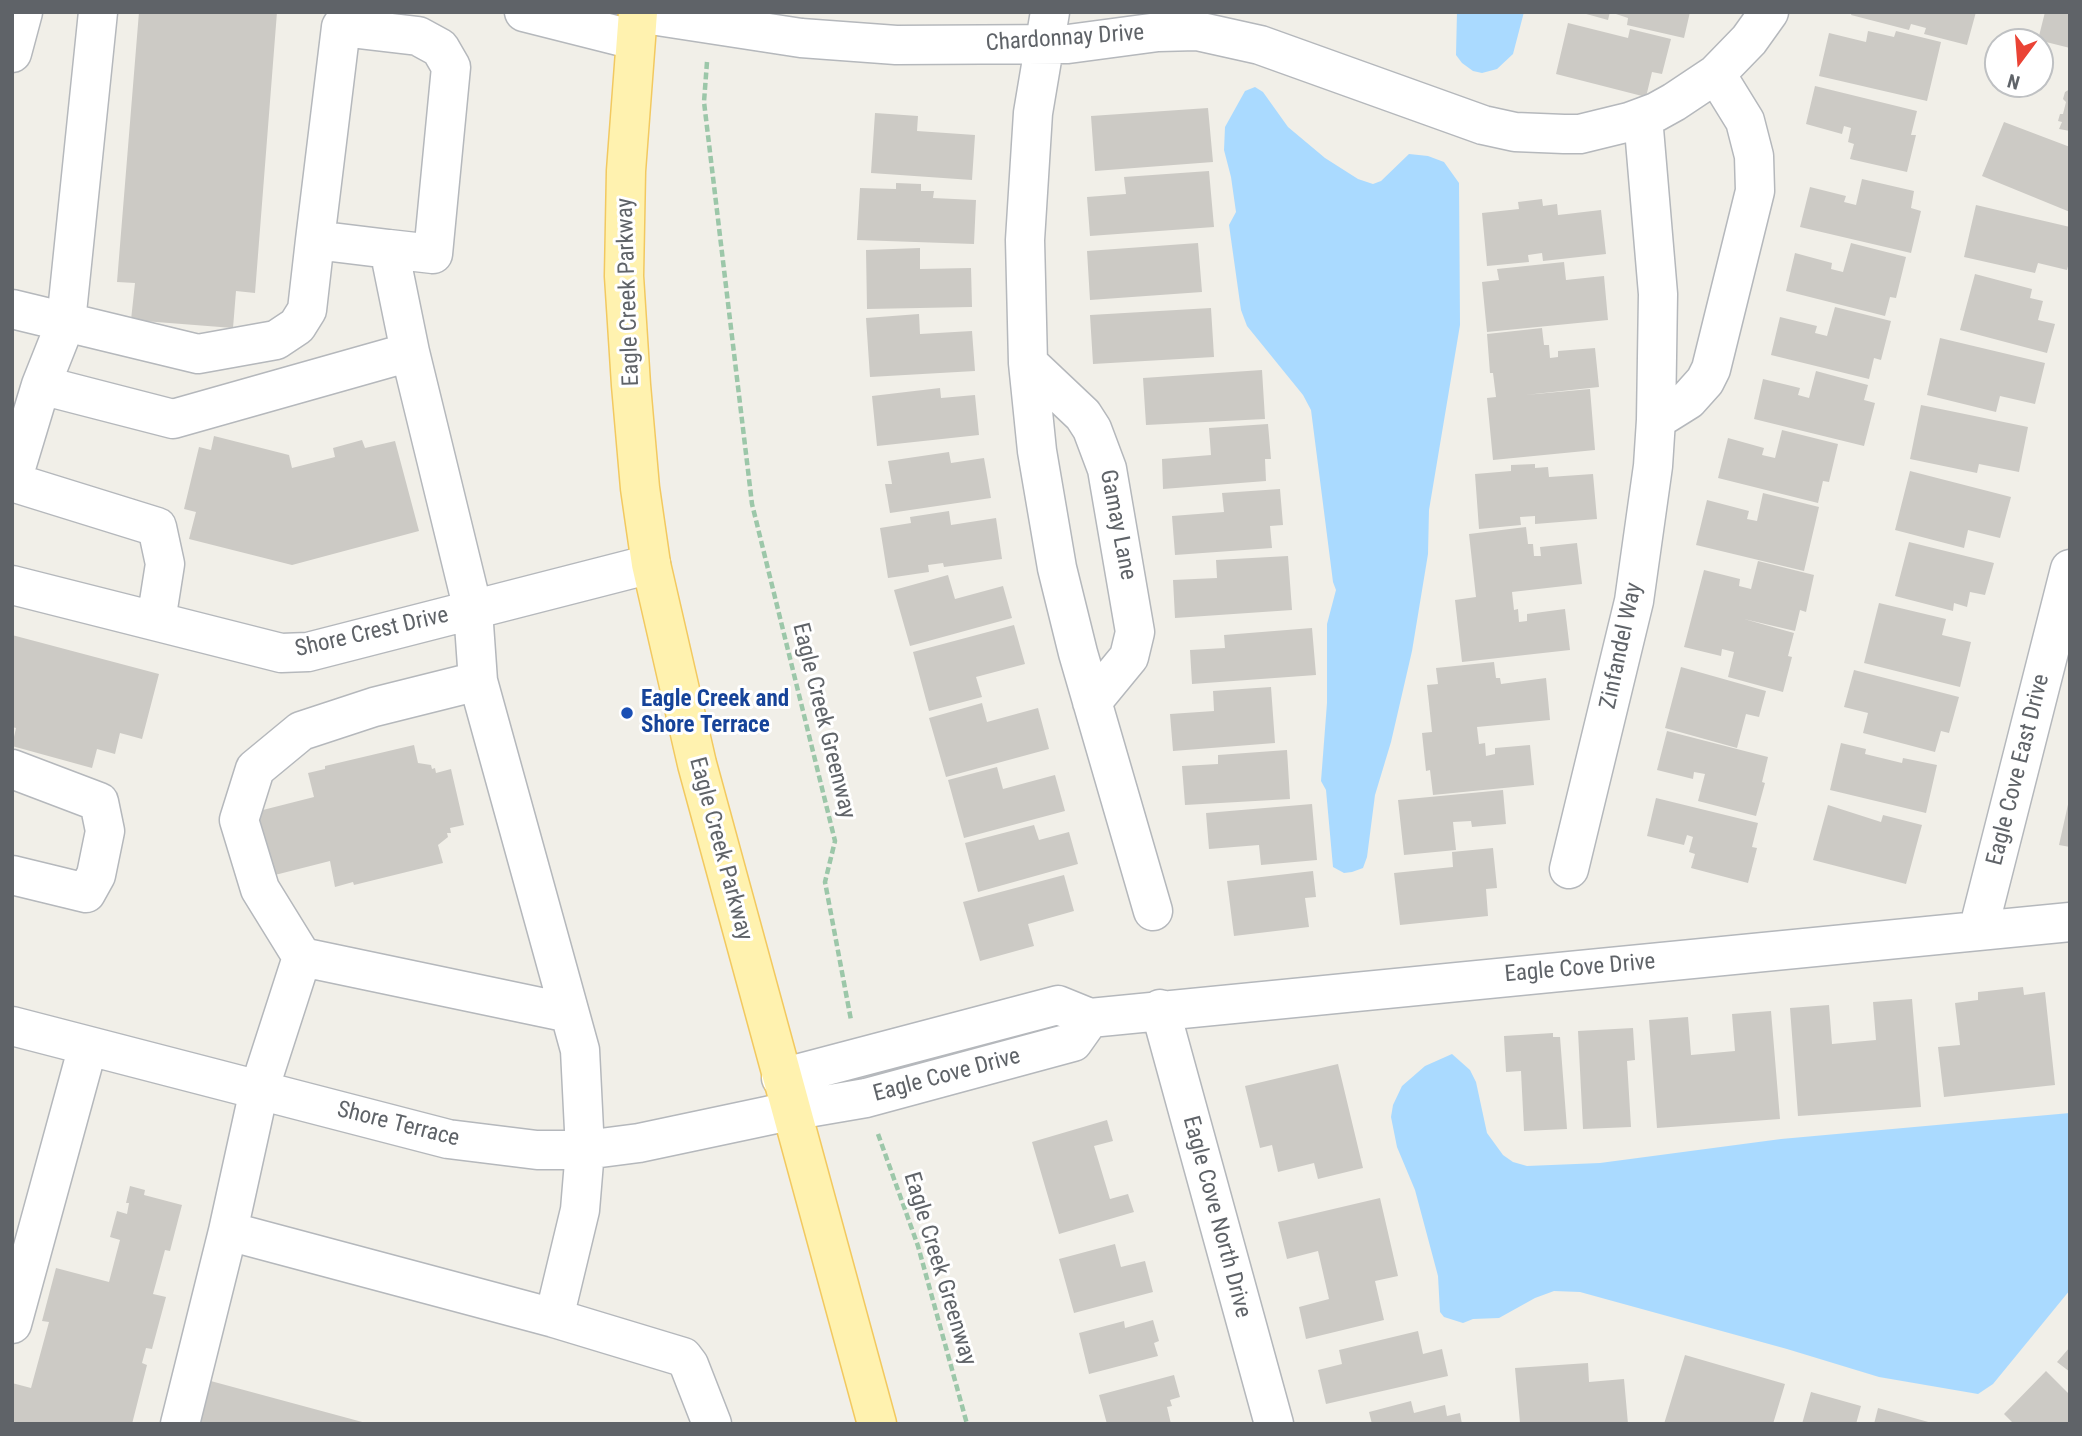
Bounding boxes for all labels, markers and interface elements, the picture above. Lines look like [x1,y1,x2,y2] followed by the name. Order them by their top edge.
[985,20,1145,58] street label: Chardonnay Drive
[1984,28,2054,98] north arrow
[2005,69,2022,94] text: N
[612,197,646,387] street label: Eagle Creek Parkway
[1093,468,1141,582] street label: Gamay Lane
[1595,580,1649,712] street label: Zinfandel Way
[293,602,451,664] street label: Shore Crest Drive
[785,620,861,822] street label: Eagle Creek Greenway
[1982,671,2056,869] street label: Eagle Cove East Drive
[641,686,789,740] place label: Eagle Creek and Shore Terrace
[619,705,635,721] marker: Eagle Creek and Shore Terrace
[682,754,758,944] street label: Eagle Creek Parkway
[1503,949,1657,989] street label: Eagle Cove Drive
[870,1043,1024,1109] street label: Eagle Cove Drive
[334,1096,462,1154] street label: Shore Terrace
[1176,1113,1256,1321] street label: Eagle Cove North Drive
[896,1169,982,1369] street label: Eagle Creek Greenway

